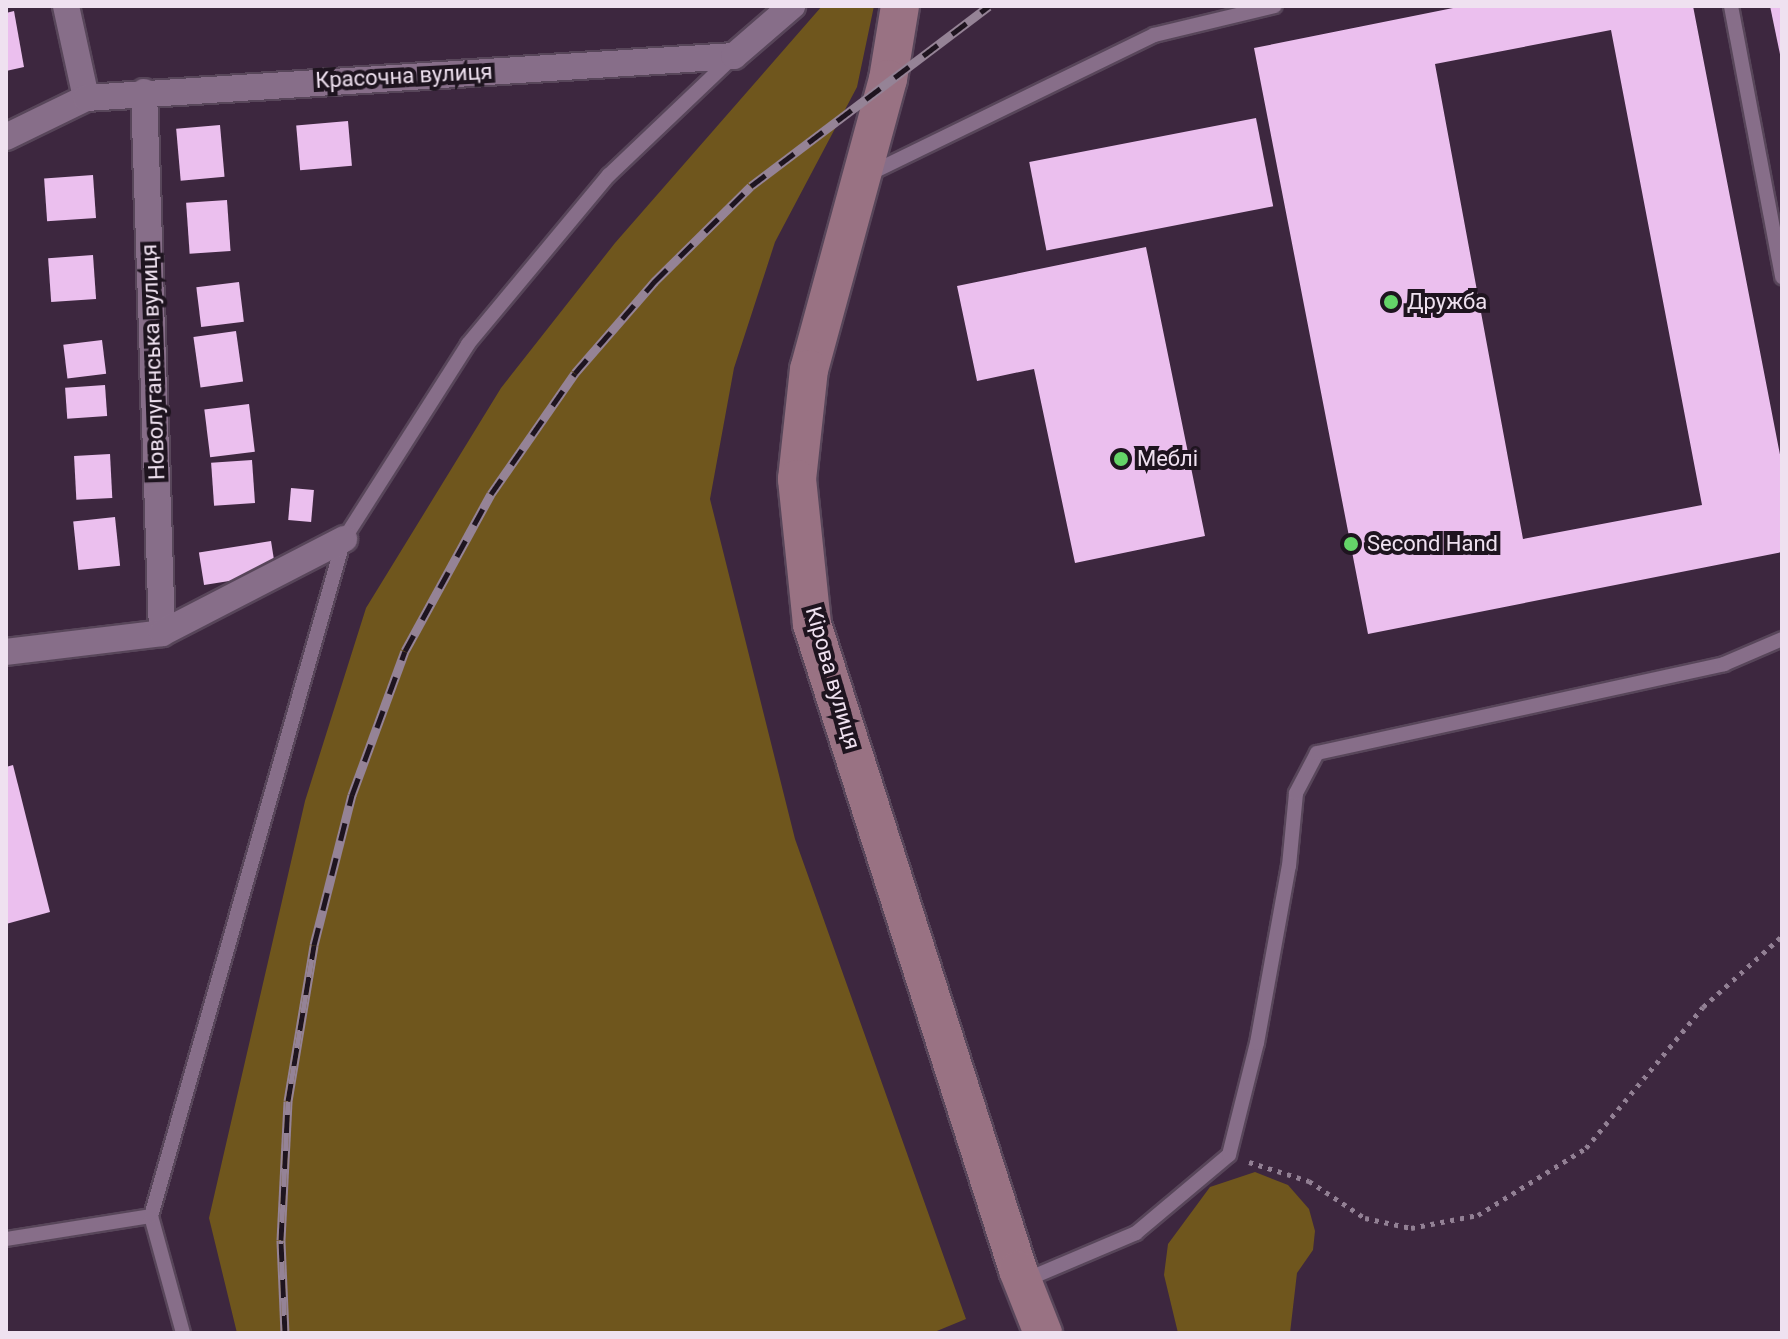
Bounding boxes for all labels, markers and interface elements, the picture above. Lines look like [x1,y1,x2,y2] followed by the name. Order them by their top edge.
[315,58,493,94] street label: Красочна вулиця
[136,244,170,480] street label: Новолуганська вулиця
[1407,289,1487,315] place label: Дружба
[1382,293,1400,311] marker: Дружба
[1137,446,1198,472] place label: Меблі
[1112,450,1130,468] marker: Меблі
[1367,531,1498,557] place label: Second Hand
[1342,535,1360,553] marker: Second Hand
[800,603,866,753] street label: Кірова вулиця

